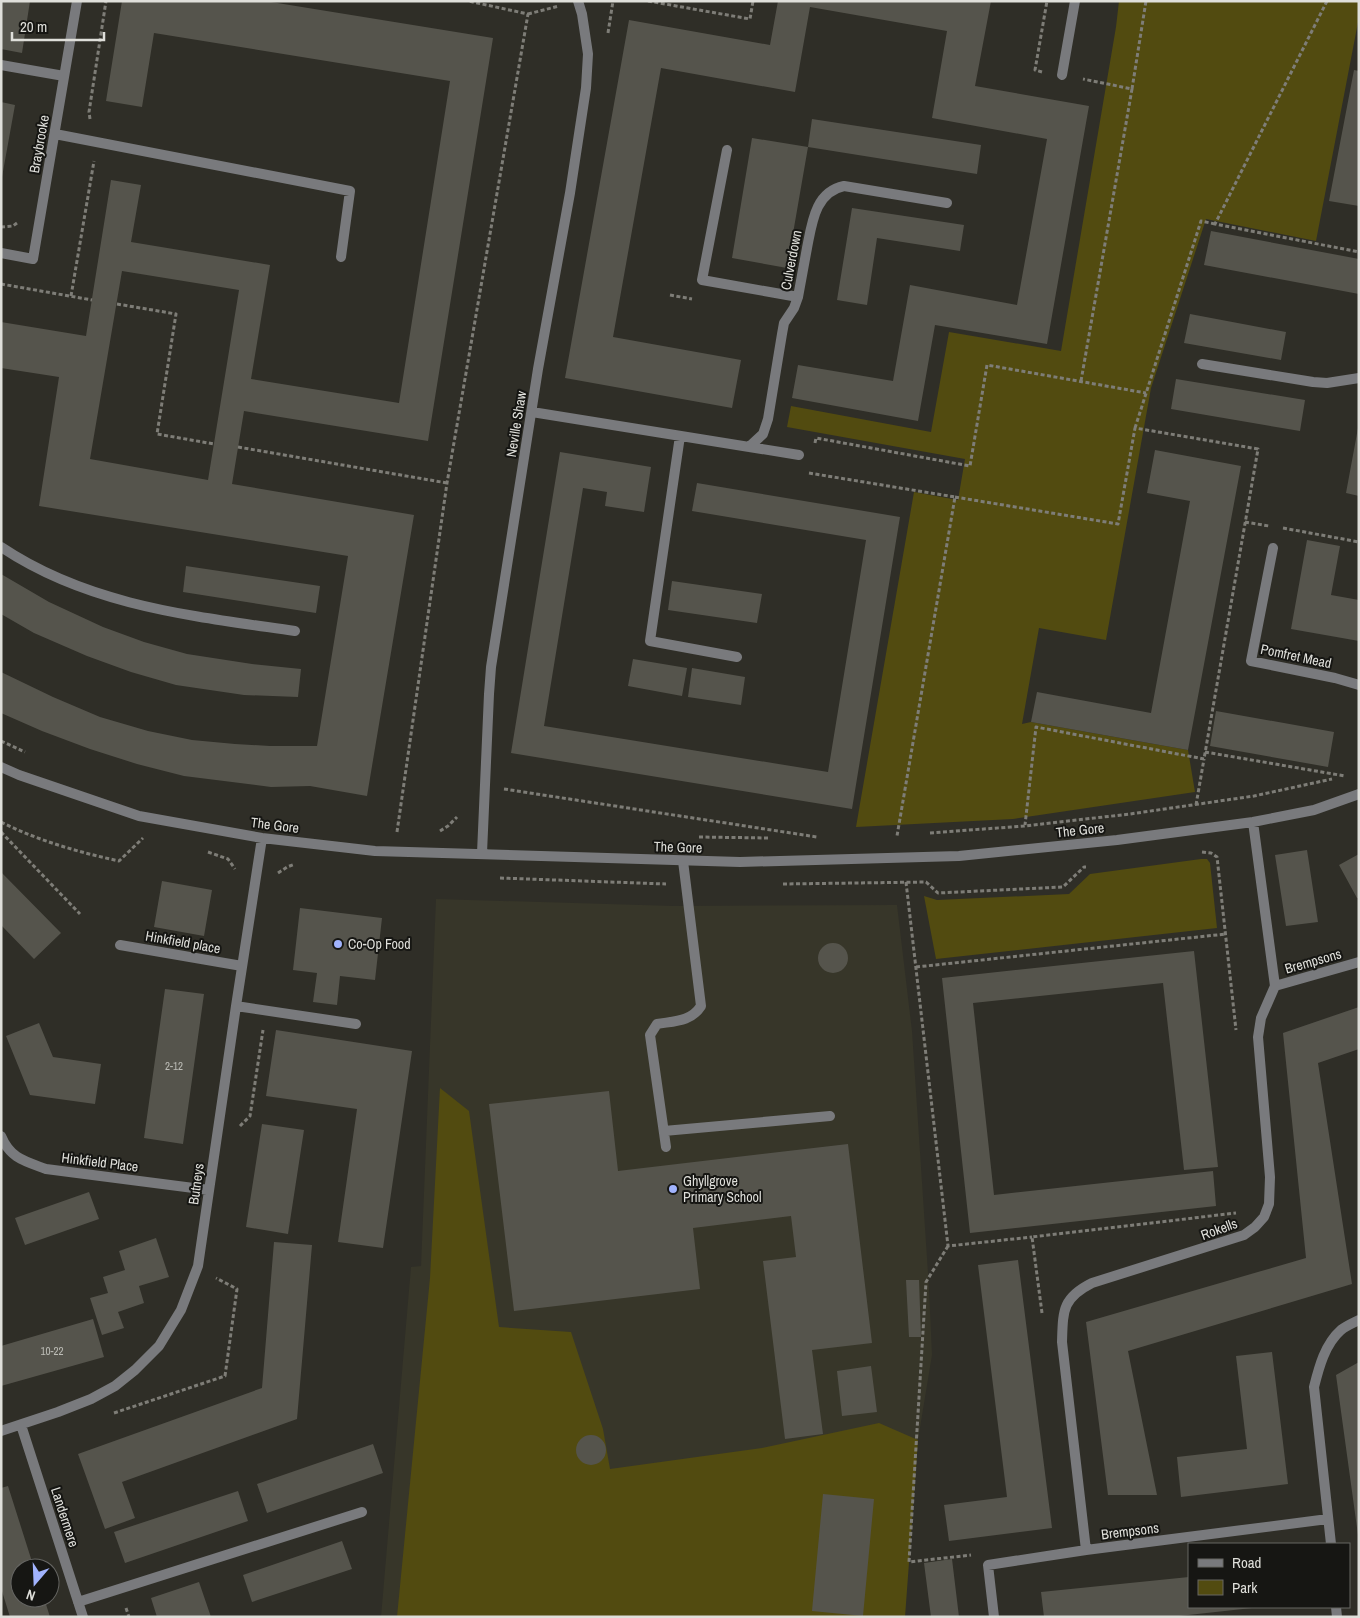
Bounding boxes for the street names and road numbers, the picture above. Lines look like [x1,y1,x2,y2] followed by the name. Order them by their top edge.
[25,114,53,174] street label: Braybrooke
[776,229,806,291] street label: Culverdown
[502,389,530,458] street label: Neville Shaw
[1259,640,1333,672] street label: Pomfret Mead
[250,813,300,837] street label: The Gore
[1055,819,1105,841] street label: The Gore
[653,837,703,857] street label: The Gore
[144,927,222,957] street label: Hinkfield place
[1283,944,1344,978] street label: Brempsons
[61,1148,139,1176] street label: Hinkfield Place
[184,1162,208,1206] street label: Butneys
[1198,1214,1240,1244] street label: Rokells
[47,1485,83,1549] street label: Landermere
[1100,1518,1160,1543] street label: Brempsons

